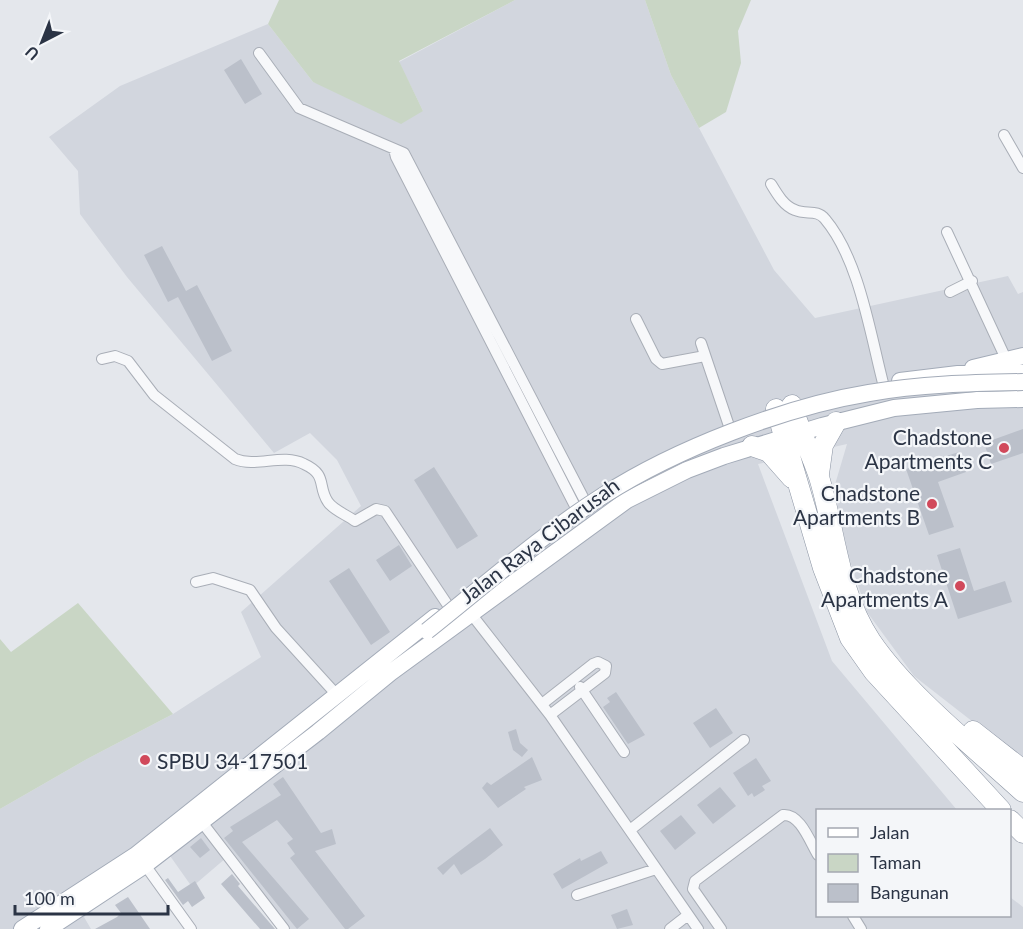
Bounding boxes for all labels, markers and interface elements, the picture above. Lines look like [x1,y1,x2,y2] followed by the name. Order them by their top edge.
[12,12,72,72] north arrow
[21,42,42,65] text: U
[864,424,992,473] place label: Chadstone Apartments C
[997,441,1011,455] marker: Chadstone Apartments C
[454,472,624,608] street label: Jalan Raya Cibarusah
[793,480,920,529] place label: Chadstone Apartments B
[925,497,939,511] marker: Chadstone Apartments B
[821,562,949,611] place label: Chadstone Apartments A
[953,579,967,593] marker: Chadstone Apartments A
[157,748,308,773] place label: SPBU 34-17501
[138,753,152,767] marker: SPBU 34-17501
[816,809,1011,917] legend
[870,821,909,843] text: Jalan
[870,851,921,873] text: Taman
[15,878,168,916] scale bar
[870,881,949,903] text: Bangunan
[24,887,75,909] text: 100 m

